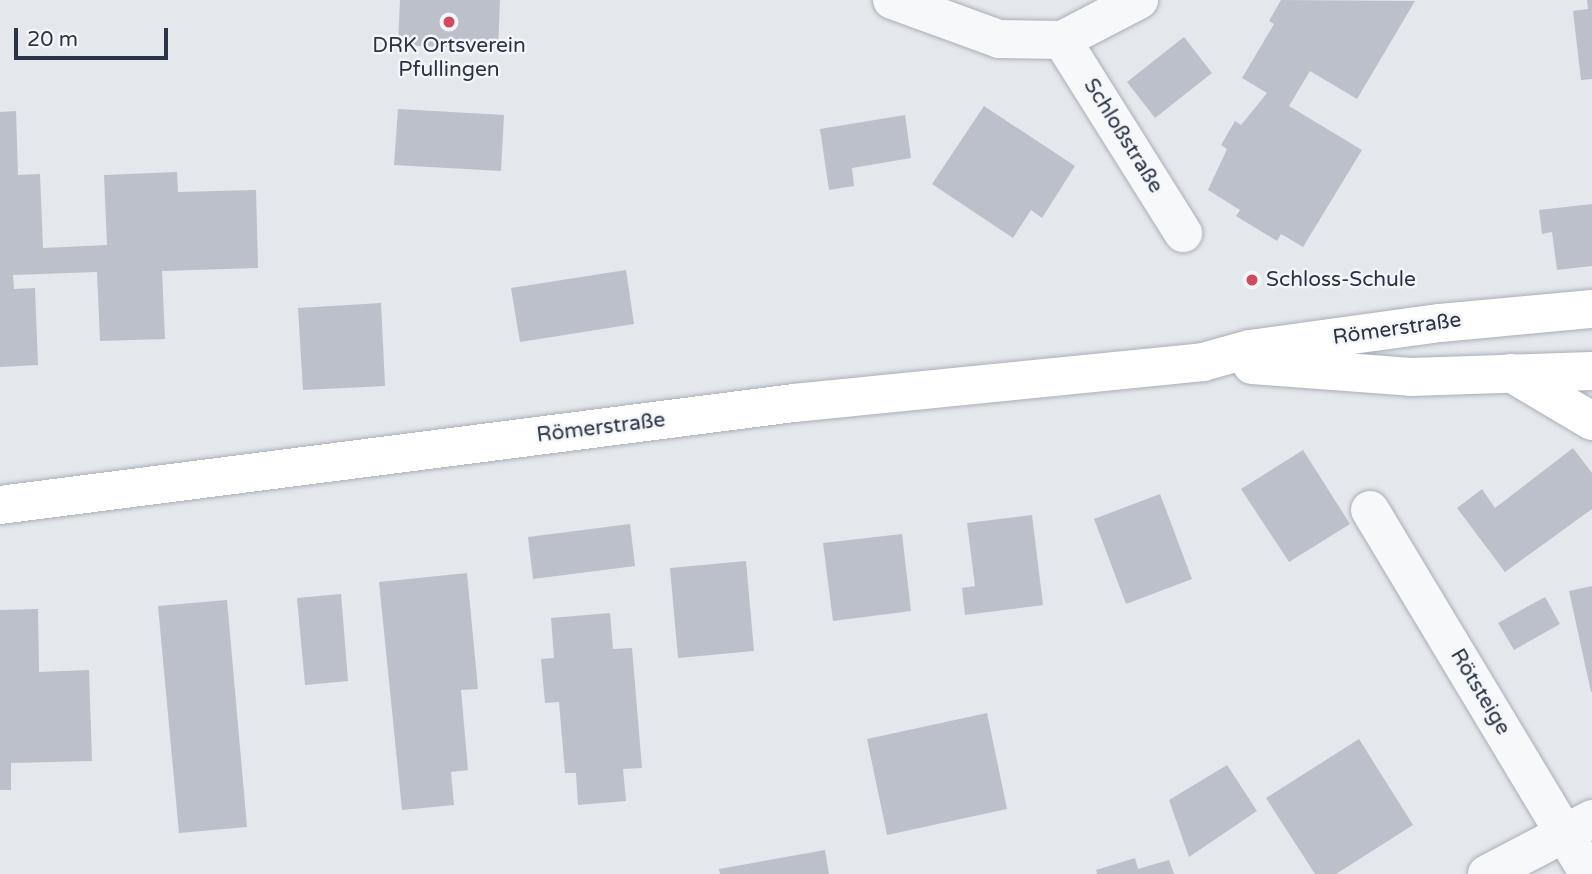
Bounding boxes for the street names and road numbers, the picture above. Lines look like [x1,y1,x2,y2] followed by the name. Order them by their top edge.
[1078,74,1168,198] street label: Schloßstraße
[1331,308,1463,350] street label: Römerstraße
[535,408,667,448] street label: Römerstraße
[1445,644,1515,740] street label: Rötsteige

